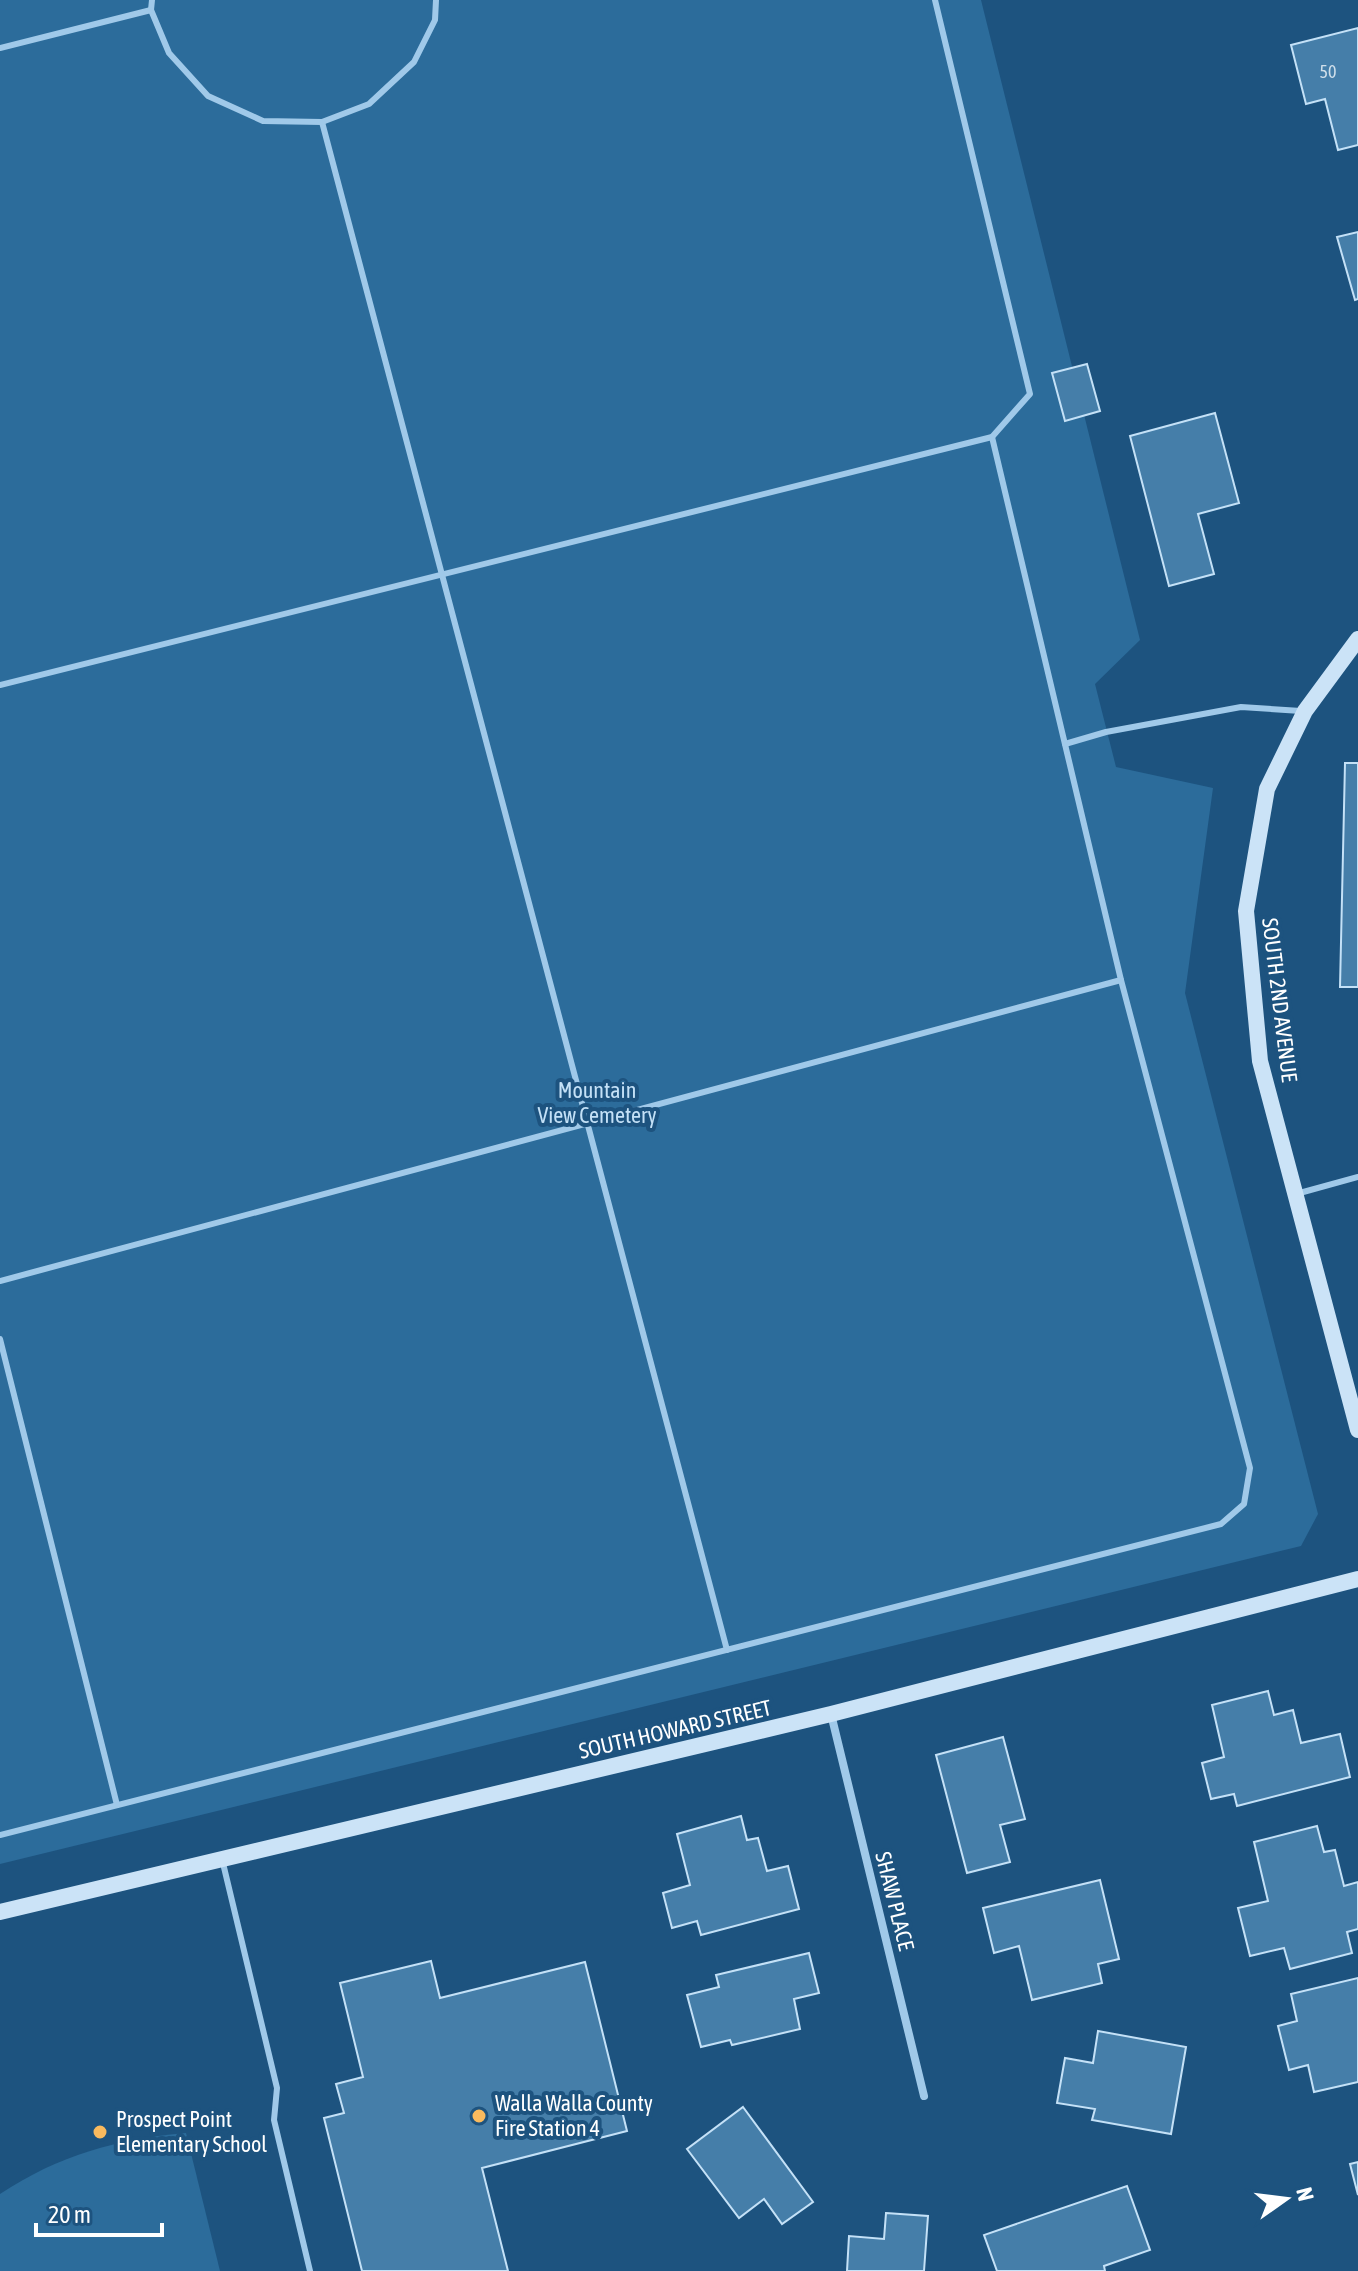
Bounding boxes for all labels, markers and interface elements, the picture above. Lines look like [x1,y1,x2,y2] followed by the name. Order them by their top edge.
[1320,61,1336,82] house number: 50
[1257,917,1303,1084] street label: SOUTH 2ND AVENUE
[537,1077,657,1128] park label: Mountain View Cemetery
[576,1694,774,1764] street label: SOUTH HOWARD STREET
[870,1849,920,1954] street label: SHAW PLACE
[495,2090,653,2141] place label: Walla Walla County Fire Station 4
[116,2106,267,2157] place label: Prospect Point Elementary School
[470,2107,488,2125] marker: Walla Walla County Fire Station 4
[91,2123,109,2141] marker: Prospect Point Elementary School
[1246,2159,1326,2239] north arrow
[1291,2185,1320,2204] text: N
[36,2187,162,2237] scale bar
[48,2201,91,2228] text: 20 m

